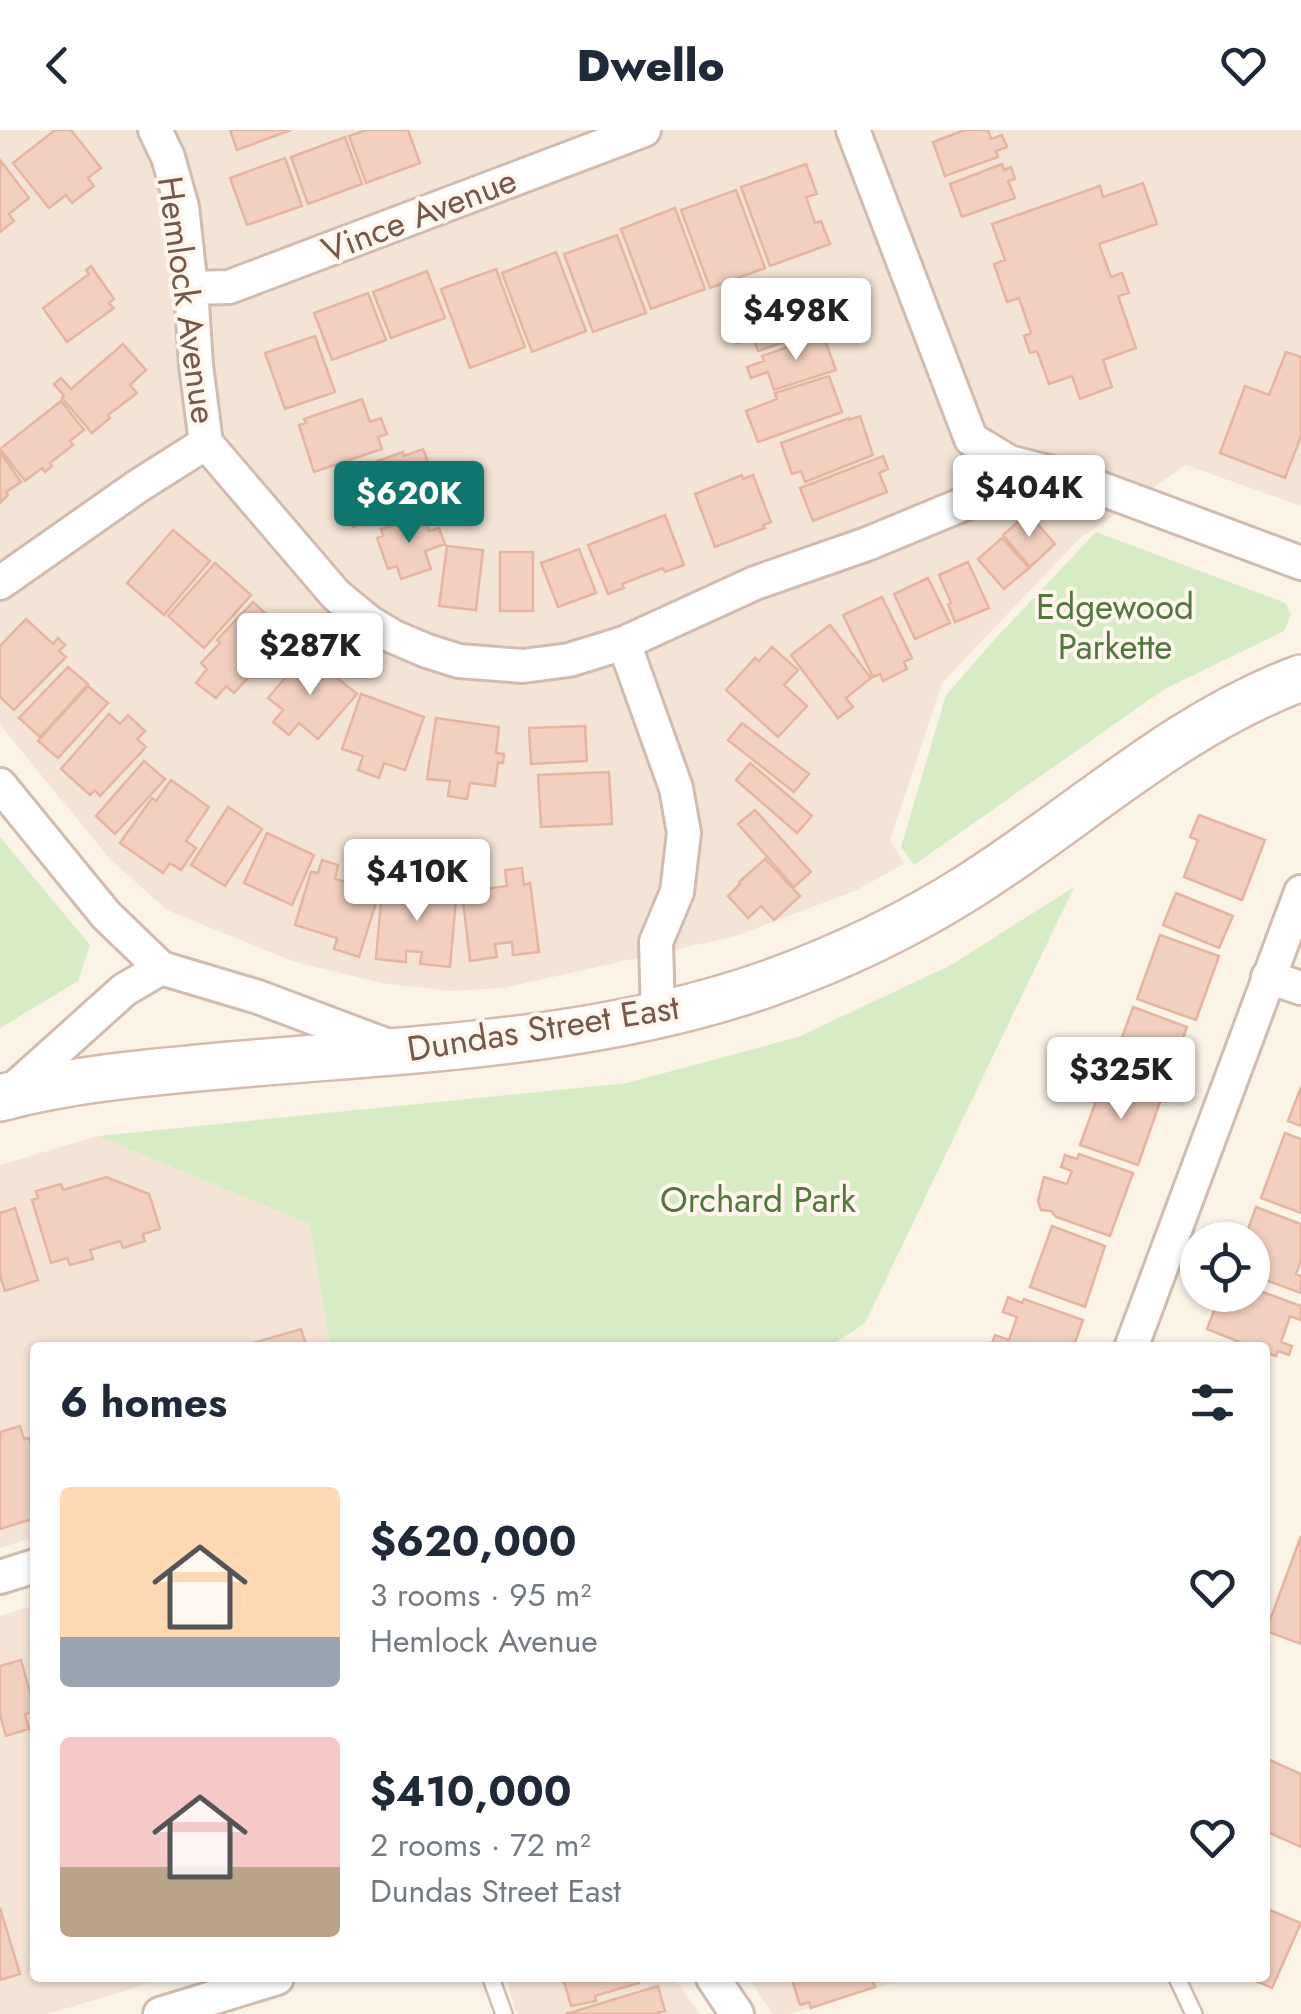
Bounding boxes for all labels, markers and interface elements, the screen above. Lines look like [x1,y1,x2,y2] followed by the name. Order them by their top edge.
[576,33,725,98] text: Dwello
[30,38,85,93] icon: back
[1216,38,1271,93] icon: heart
[314,155,524,275] street label: Vince Avenue
[145,173,229,427] street label: Hemlock Avenue
[726,278,866,363] pin: $498K
[743,287,849,333] text: $498K
[959,455,1099,540] pin: $404K
[339,461,479,546] pin: $620K
[975,464,1083,510] text: $404K
[356,470,462,516] text: $620K
[1036,582,1194,672] park label: Edgewood Parkette
[240,613,380,698] pin: $287K
[259,622,361,668] text: $287K
[347,839,487,924] pin: $410K
[366,848,468,894] text: $410K
[404,982,683,1074] street label: Dundas Street East
[1051,1037,1191,1122] pin: $325K
[1069,1046,1173,1092] text: $325K
[660,1175,857,1225] park label: Orchard Park
[1180,1222,1270,1312] map controls
[1180,1222,1270,1312] button: locate
[60,1372,227,1433] text: 6 homes
[1185,1375,1240,1430] icon: filters
[370,1511,577,1572] text: $620,000
[140,1527,260,1647] icon: home
[1185,1560,1240,1615] icon: heart
[370,1572,591,1618] text: 3 rooms · 95 m²
[370,1618,598,1664] text: Hemlock Avenue
[370,1761,572,1822] text: $410,000
[140,1777,260,1897] icon: home
[1185,1810,1240,1865] icon: heart
[370,1822,591,1868] text: 2 rooms · 72 m²
[370,1868,621,1914] text: Dundas Street East

